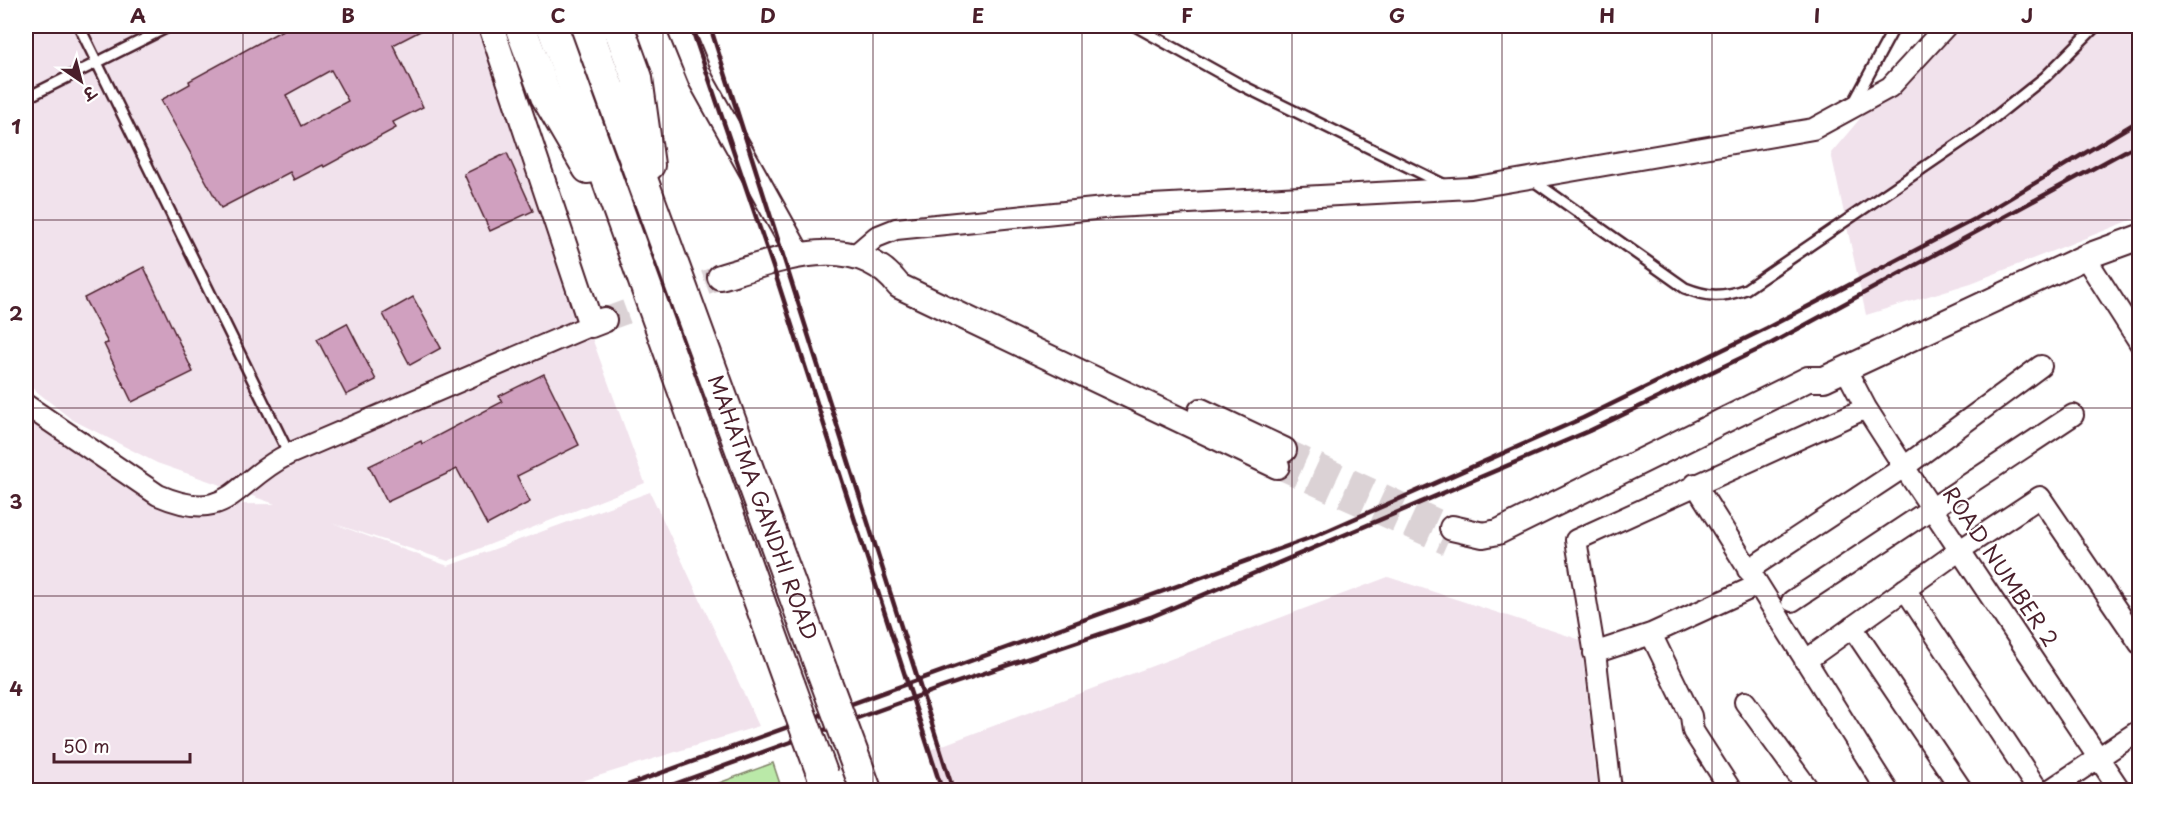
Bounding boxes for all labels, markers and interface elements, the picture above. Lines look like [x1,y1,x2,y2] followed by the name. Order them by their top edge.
[130,0,146,30] text: A
[341,0,355,30] text: B
[550,0,566,30] text: C
[760,0,776,30] text: D
[972,0,984,30] text: E
[1181,0,1193,30] text: F
[1389,0,1405,30] text: G
[1599,0,1615,30] text: H
[1814,0,1820,30] text: I
[2021,0,2033,30] text: J
[51,51,111,111] north arrow
[78,80,103,108] text: उ
[11,111,21,141] text: 1
[9,298,23,328] text: 2
[701,370,827,644] street label: MAHATMA GANDHI ROAD
[1936,479,2067,652] street label: ROAD NUMBER 2
[9,486,23,516] text: 3
[9,673,23,703] text: 4
[54,726,190,764] scale bar
[63,732,110,759] text: 50 m

